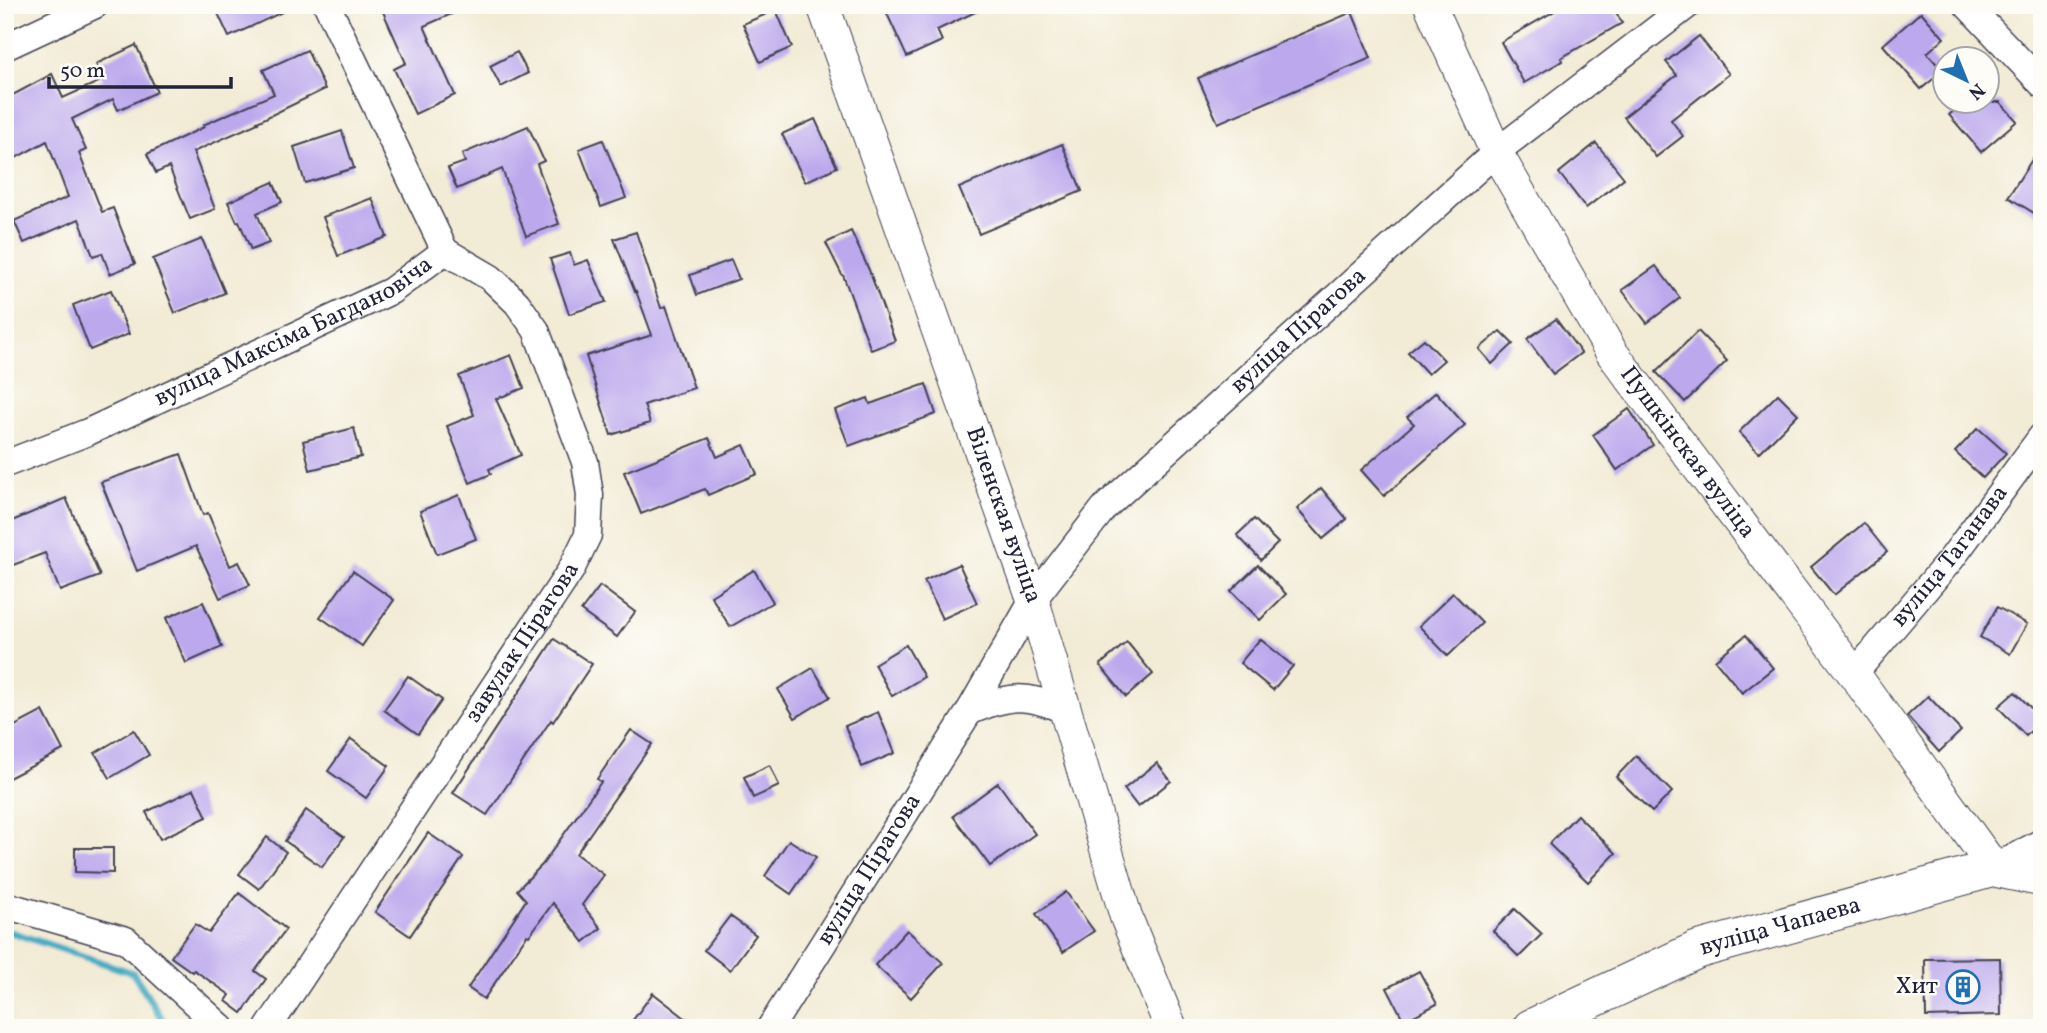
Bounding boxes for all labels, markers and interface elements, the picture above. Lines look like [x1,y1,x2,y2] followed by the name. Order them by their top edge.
[49,46,231,90] scale bar
[1932,46,2002,116] north arrow
[60,57,105,86] text: 50 m
[1962,77,1990,105] text: N
[149,248,440,416] street label: вуліца Максіма Багдановіча
[1223,260,1375,402] street label: вуліца Пірагова
[1611,359,1763,546] street label: Пушкінская вуліца
[956,422,1050,608] street label: Віленская вуліца
[1883,478,2017,635] street label: вуліца Таганава
[457,557,589,730] street label: завулак Пірагова
[809,787,930,952] street label: вуліца Пірагова
[1696,889,1865,965] street label: вуліца Чапаева
[1944,968,1982,1006] building icon: Хит
[1895,970,1938,1004] place label: Хит

